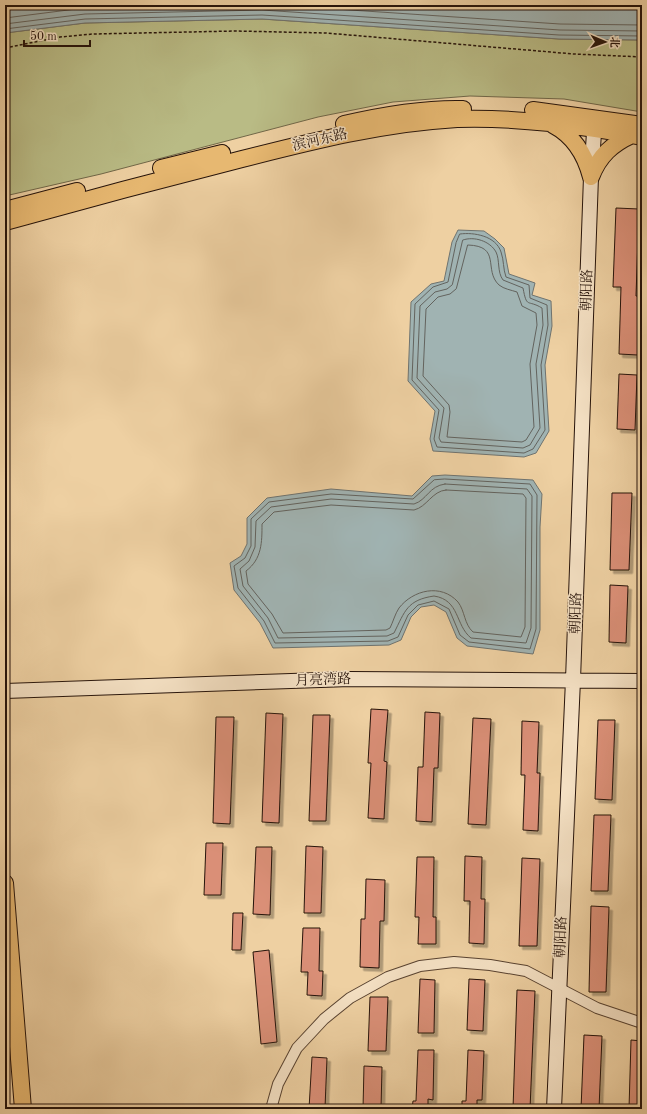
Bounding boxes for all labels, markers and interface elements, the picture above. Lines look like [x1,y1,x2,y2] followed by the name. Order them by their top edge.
[24,22,90,48] scale bar
[585,22,625,62] north arrow
[30,30,57,43] text: 50 m
[608,37,620,48] text: 北
[291,126,349,153] street label: 滨河东路
[578,269,595,311] street label: 朝阳路
[567,592,584,634] street label: 朝阳路
[295,670,351,688] street label: 月亮湾路
[552,916,569,958] street label: 朝阳路

